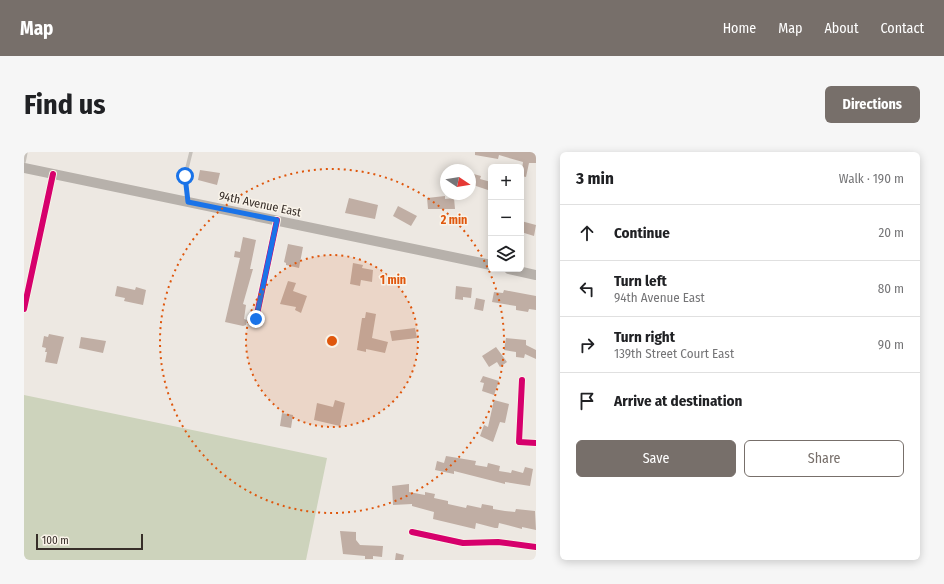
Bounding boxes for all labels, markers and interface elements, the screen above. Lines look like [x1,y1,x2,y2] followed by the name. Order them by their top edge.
[20,17,53,40] text: Map
[723,20,756,37] text: Home
[778,20,802,37] text: Map
[824,20,859,37] text: About
[881,20,924,37] text: Contact
[825,86,920,123] button: Directions
[24,88,106,121] text: Find us
[440,164,476,200] north arrow
[488,164,524,272] map controls
[488,164,524,200] button: +
[176,167,194,185] route start
[576,168,614,189] text: 3 min
[839,171,904,186] text: Walk · 190 m
[218,188,303,220] street label: 94th Avenue East
[488,200,524,236] button: −
[440,213,467,227] text: 2 min
[576,222,598,244] icon: ahead
[614,224,670,242] text: Continue
[878,225,904,240] text: 20 m
[488,236,524,272] button: layers
[614,272,667,290] text: Turn left
[380,273,406,287] text: 1 min
[576,278,598,300] icon: left
[878,281,904,296] text: 80 m
[614,290,705,305] text: 94th Avenue East
[247,310,265,328] route end
[614,328,675,346] text: Turn right
[325,334,339,348] centre of rings
[576,334,598,356] icon: right
[878,337,904,352] text: 90 m
[614,346,734,361] text: 139th Street Court East
[576,390,598,412] icon: arrive
[614,392,742,410] text: Arrive at destination
[576,440,736,477] button: Save
[744,440,904,477] button: Share
[36,532,143,551] scale bar
[42,534,69,547] text: 100 m

